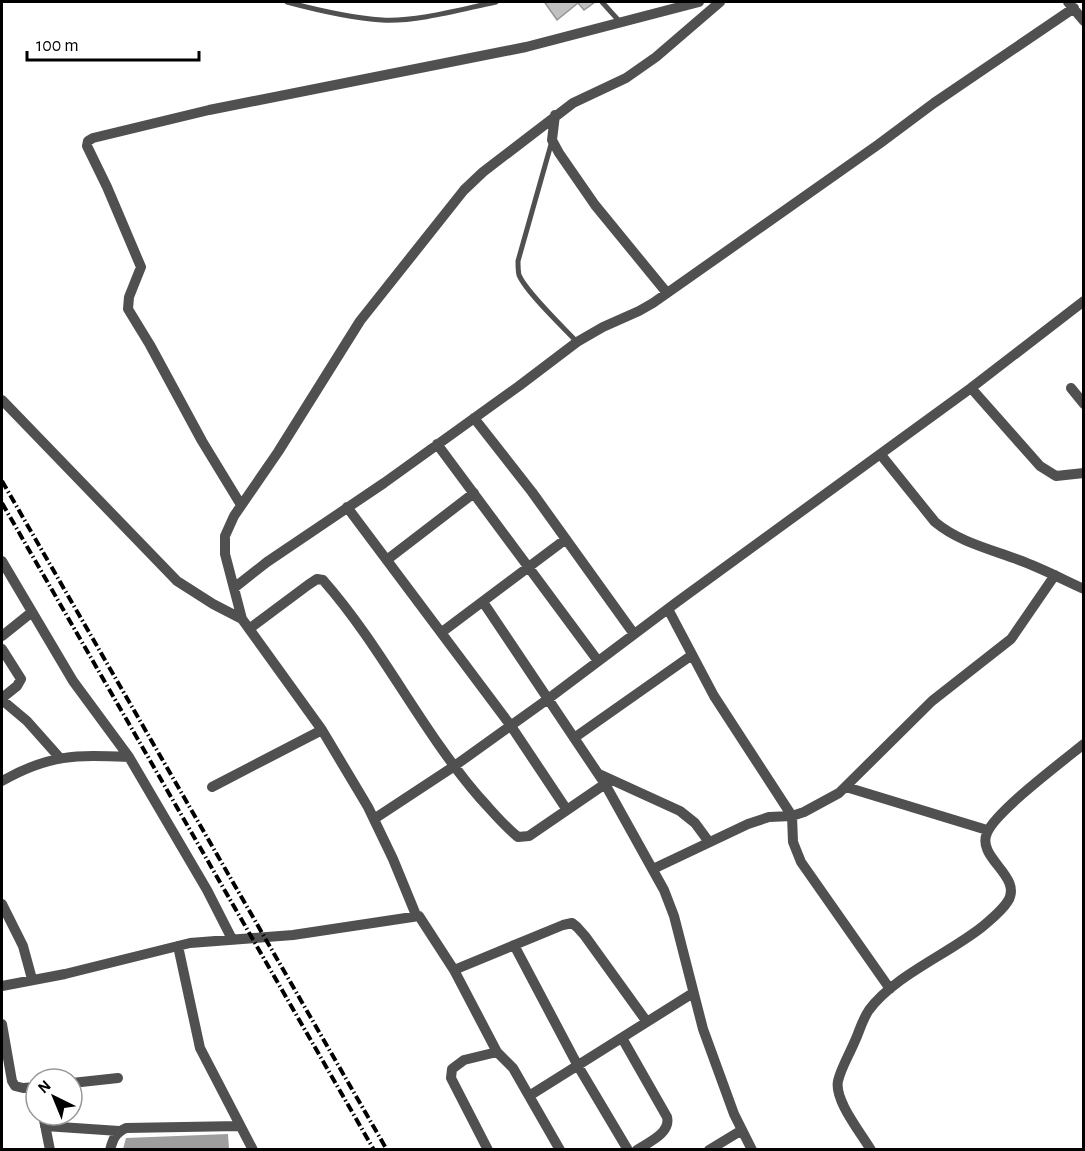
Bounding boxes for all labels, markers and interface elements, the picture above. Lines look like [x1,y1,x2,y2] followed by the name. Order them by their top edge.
[27,24,200,62] scale bar
[36,37,79,55] text: 100 m
[24,1067,84,1127] north arrow
[35,1077,54,1096] text: N

